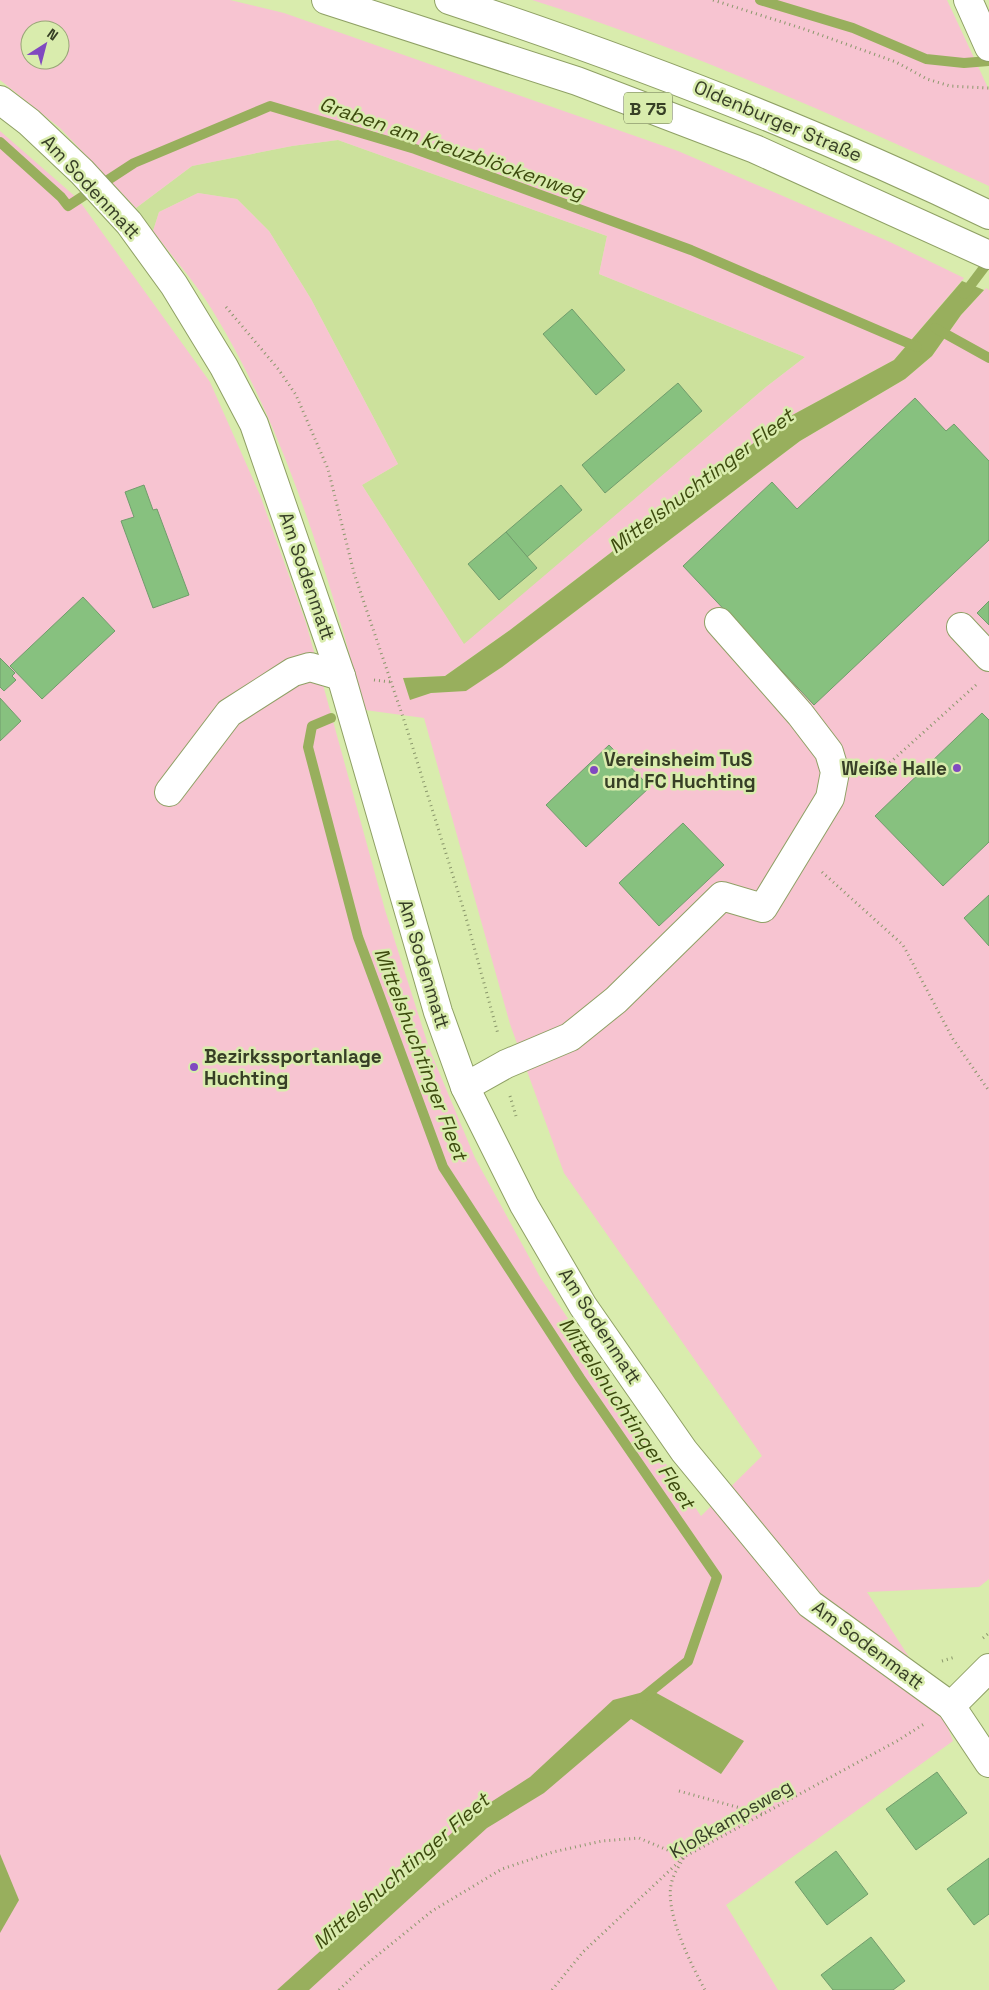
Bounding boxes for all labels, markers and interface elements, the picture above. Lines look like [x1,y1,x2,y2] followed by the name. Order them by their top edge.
[20,20,70,70] north arrow
[44,24,62,45] text: N
[690,74,866,168] street label: Oldenburger Straße
[316,90,589,206] water label: Graben am Kreuzblöckenweg
[624,92,672,124] road number: B 75
[36,130,146,244] street label: Am Sodenmatt
[603,402,800,559] water label: Mittelshuchtinger Fleet
[273,509,341,643] street label: Am Sodenmatt
[604,747,756,794] place label: Vereinsheim TuS und FC Huchting
[841,756,947,781] place label: Weiße Halle
[951,762,963,774] marker: Weiße Halle
[588,764,600,776] marker: Vereinsheim TuS und FC Huchting
[392,896,456,1032] street label: Am Sodenmatt
[368,944,474,1166] water label: Mittelshuchtinger Fleet
[204,1044,382,1091] place label: Bezirkssportanlage Huchting
[188,1061,200,1073] marker: Bezirkssportanlage Huchting
[553,1263,647,1389] street label: Am Sodenmatt
[553,1312,702,1515] water label: Mittelshuchtinger Fleet
[807,1595,929,1695] street label: Am Sodenmatt
[665,1774,797,1864] street label: Kloßkampsweg
[307,1786,496,1955] water label: Mittelshuchtinger Fleet

